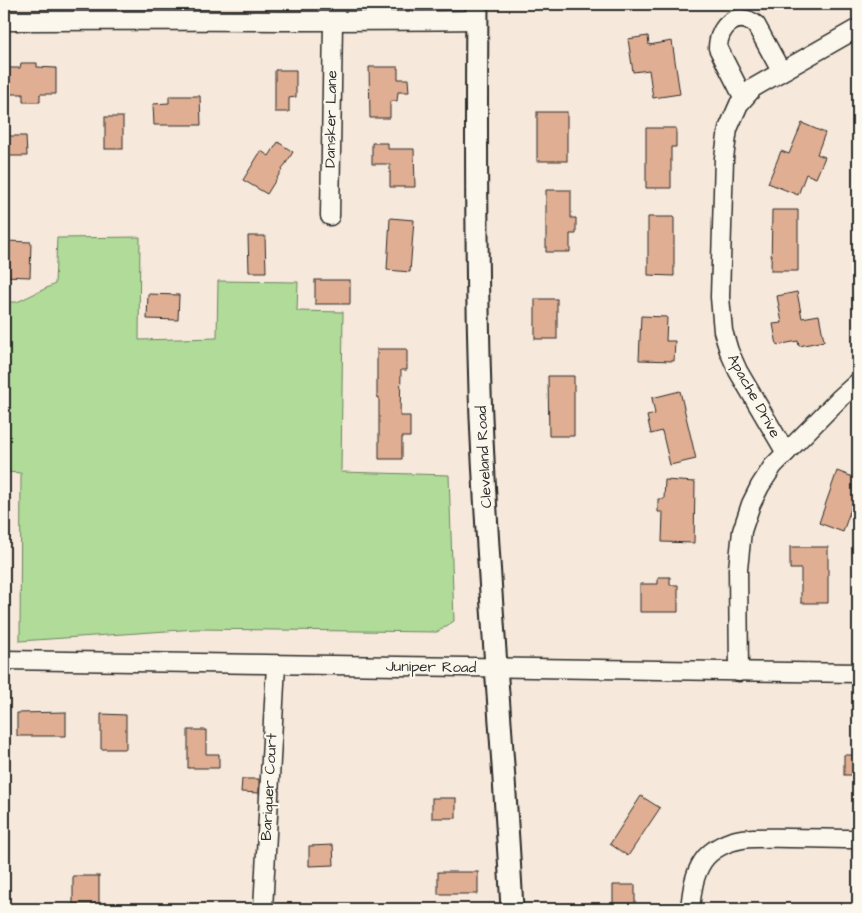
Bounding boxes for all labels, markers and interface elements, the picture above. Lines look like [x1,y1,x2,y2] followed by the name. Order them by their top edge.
[320,70,342,168] street label: Dansker Lane
[722,350,786,442] street label: Apache Drive
[471,405,497,509] street label: Cleveland Road
[386,656,477,678] street label: Juniper Road
[256,733,282,841] street label: Bariquer Court

